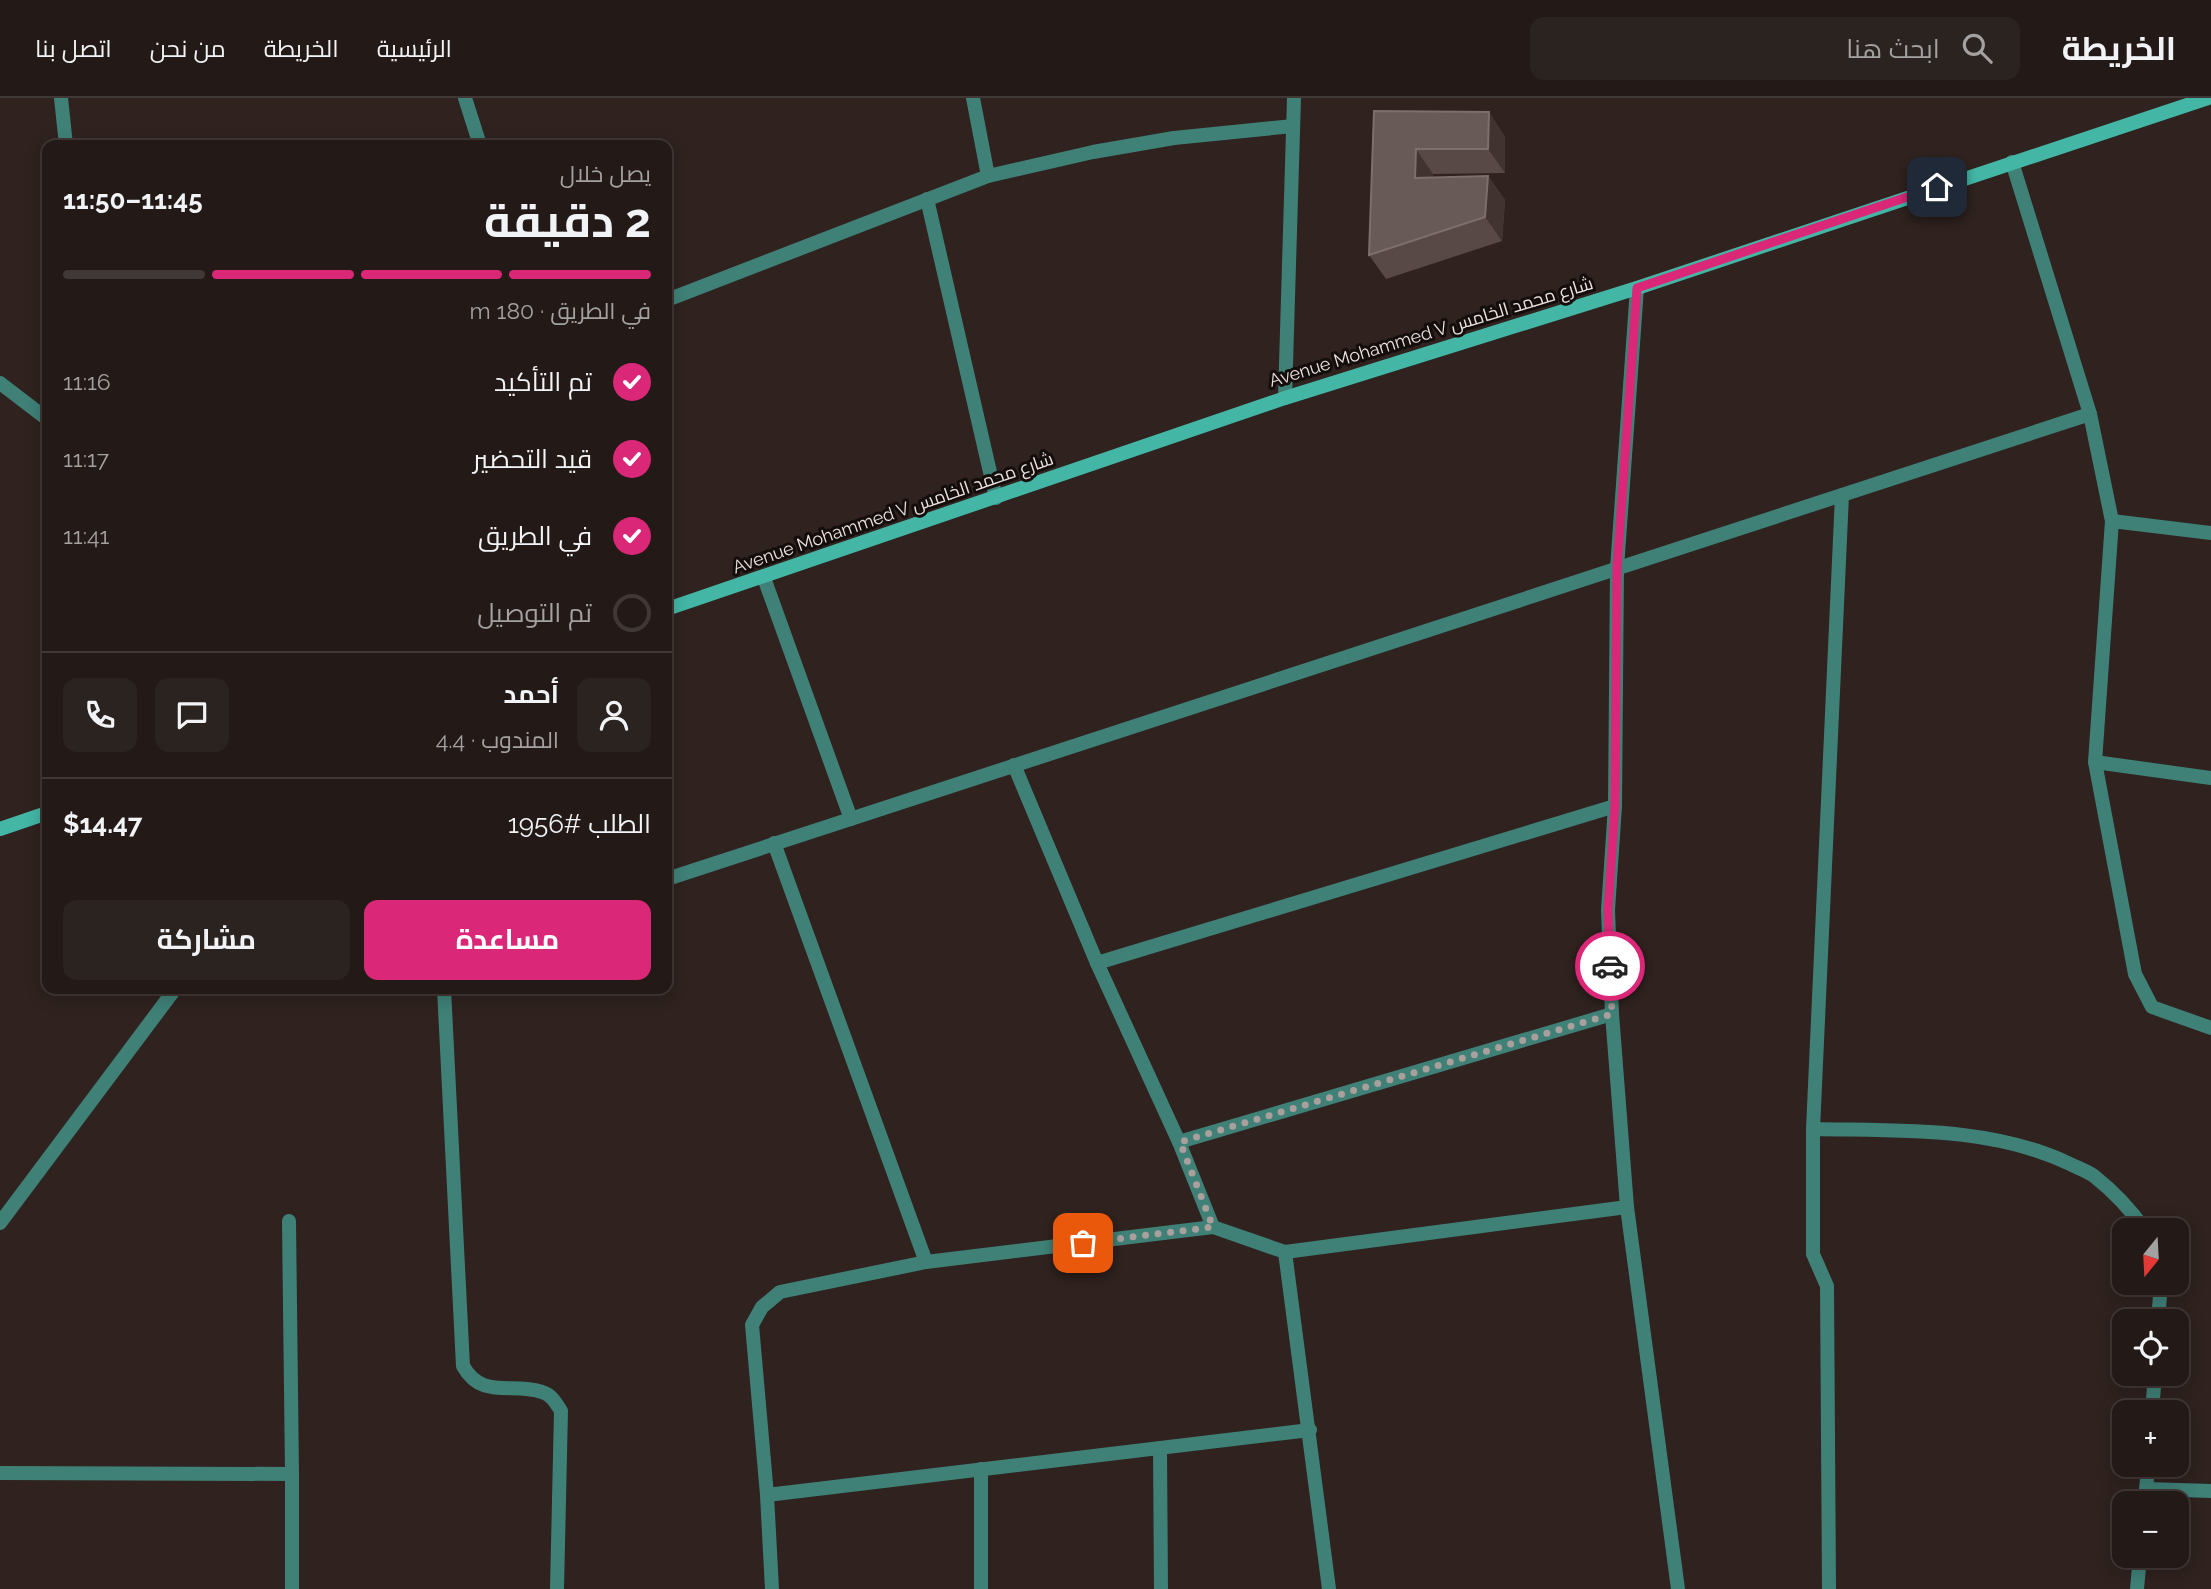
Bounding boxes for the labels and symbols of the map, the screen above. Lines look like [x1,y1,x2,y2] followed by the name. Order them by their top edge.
[1907,157,1967,217] pin
[1266,272,1596,393] street label: Avenue Mohammed V شارع محمد الخامس
[730,448,1057,579] street label: Avenue Mohammed V شارع محمد الخامس
[1575,931,1645,1001] courier
[1053,1213,1113,1273] pin
[2112,1218,2189,1295] north arrow

